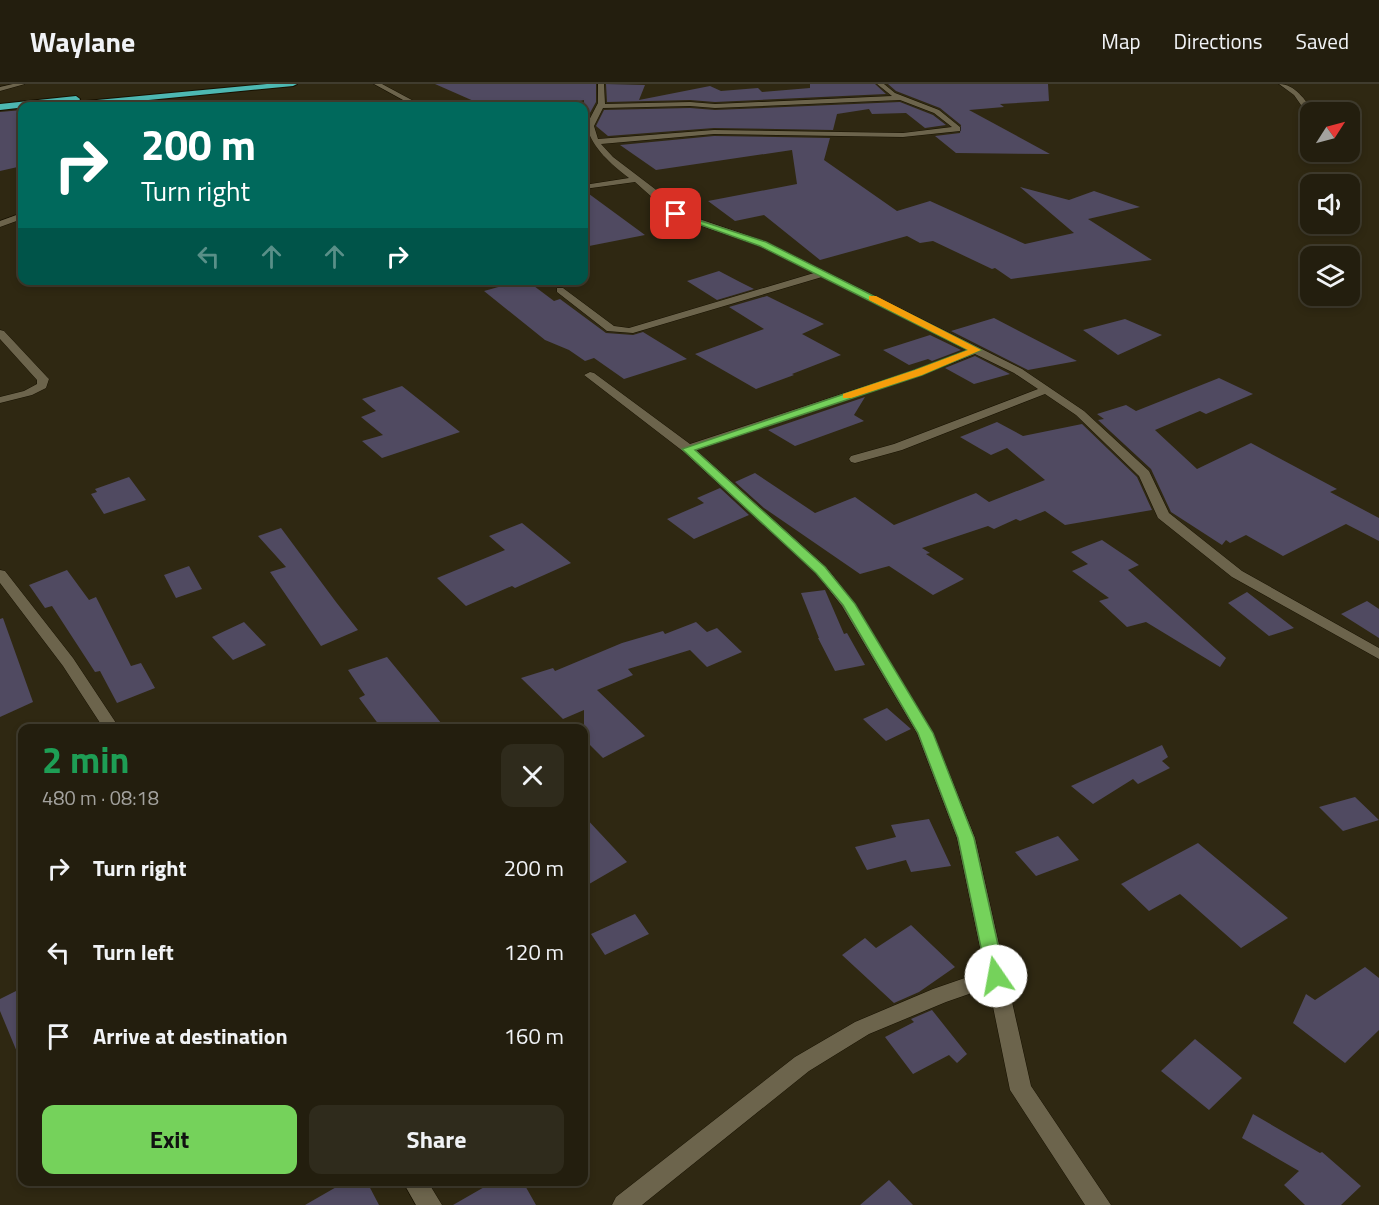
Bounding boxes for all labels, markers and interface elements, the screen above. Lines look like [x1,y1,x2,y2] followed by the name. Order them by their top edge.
[30,20,135,63] text: Waylane
[1101,25,1141,57] text: Map
[1174,25,1263,57] text: Directions
[1296,25,1349,57] text: Saved
[1300,102,1360,162] north arrow
[1300,102,1360,306] map controls
[141,112,256,176] text: 200 m
[42,126,120,204] icon: right
[141,170,250,211] text: Turn right
[1300,174,1360,234] button: sound
[650,188,701,239] pin
[659,197,692,230] icon: arrive
[192,240,225,273] icon: left
[255,240,288,273] icon: ahead
[318,240,351,273] icon: ahead
[381,240,414,273] icon: right
[1300,246,1360,306] button: layers
[42,732,129,787] text: 2 min
[501,744,564,807] button: close
[42,782,159,813] text: 480 m · 08:18
[93,851,187,885] text: Turn right
[504,851,564,885] text: 200 m
[42,852,75,885] icon: right
[93,935,174,969] text: Turn left
[504,935,564,969] text: 120 m
[42,936,75,969] icon: left
[964,944,1028,1008] position arrow
[93,1019,288,1053] text: Arrive at destination
[504,1019,564,1053] text: 160 m
[42,1020,75,1053] icon: arrive
[42,1105,297,1174] button: Exit
[309,1105,564,1174] button: Share

